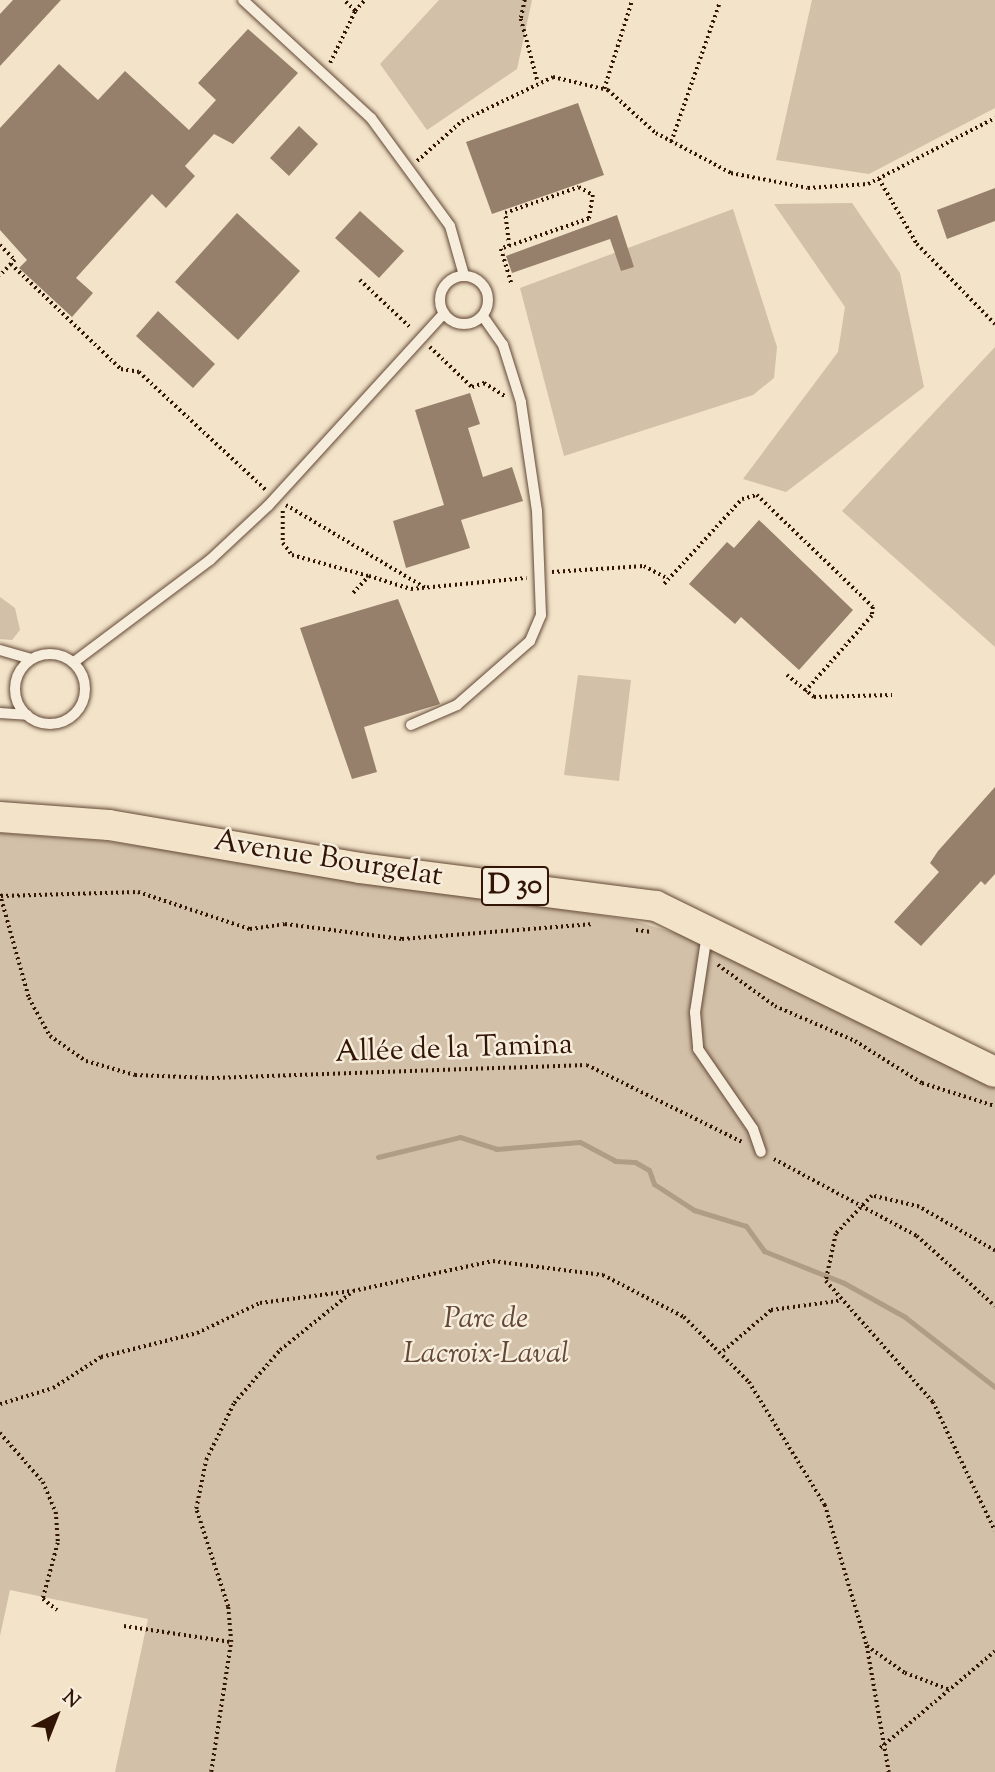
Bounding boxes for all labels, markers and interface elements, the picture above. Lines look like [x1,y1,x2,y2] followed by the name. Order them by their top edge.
[211,824,445,896] street label: Avenue Bourgelat
[480,862,550,910] road number: D 30
[334,1028,574,1072] street label: Allée de la Tamina
[403,1302,569,1372] park label: Parc de Lacroix-Laval
[21,1681,91,1751] north arrow
[56,1685,85,1715] text: N

